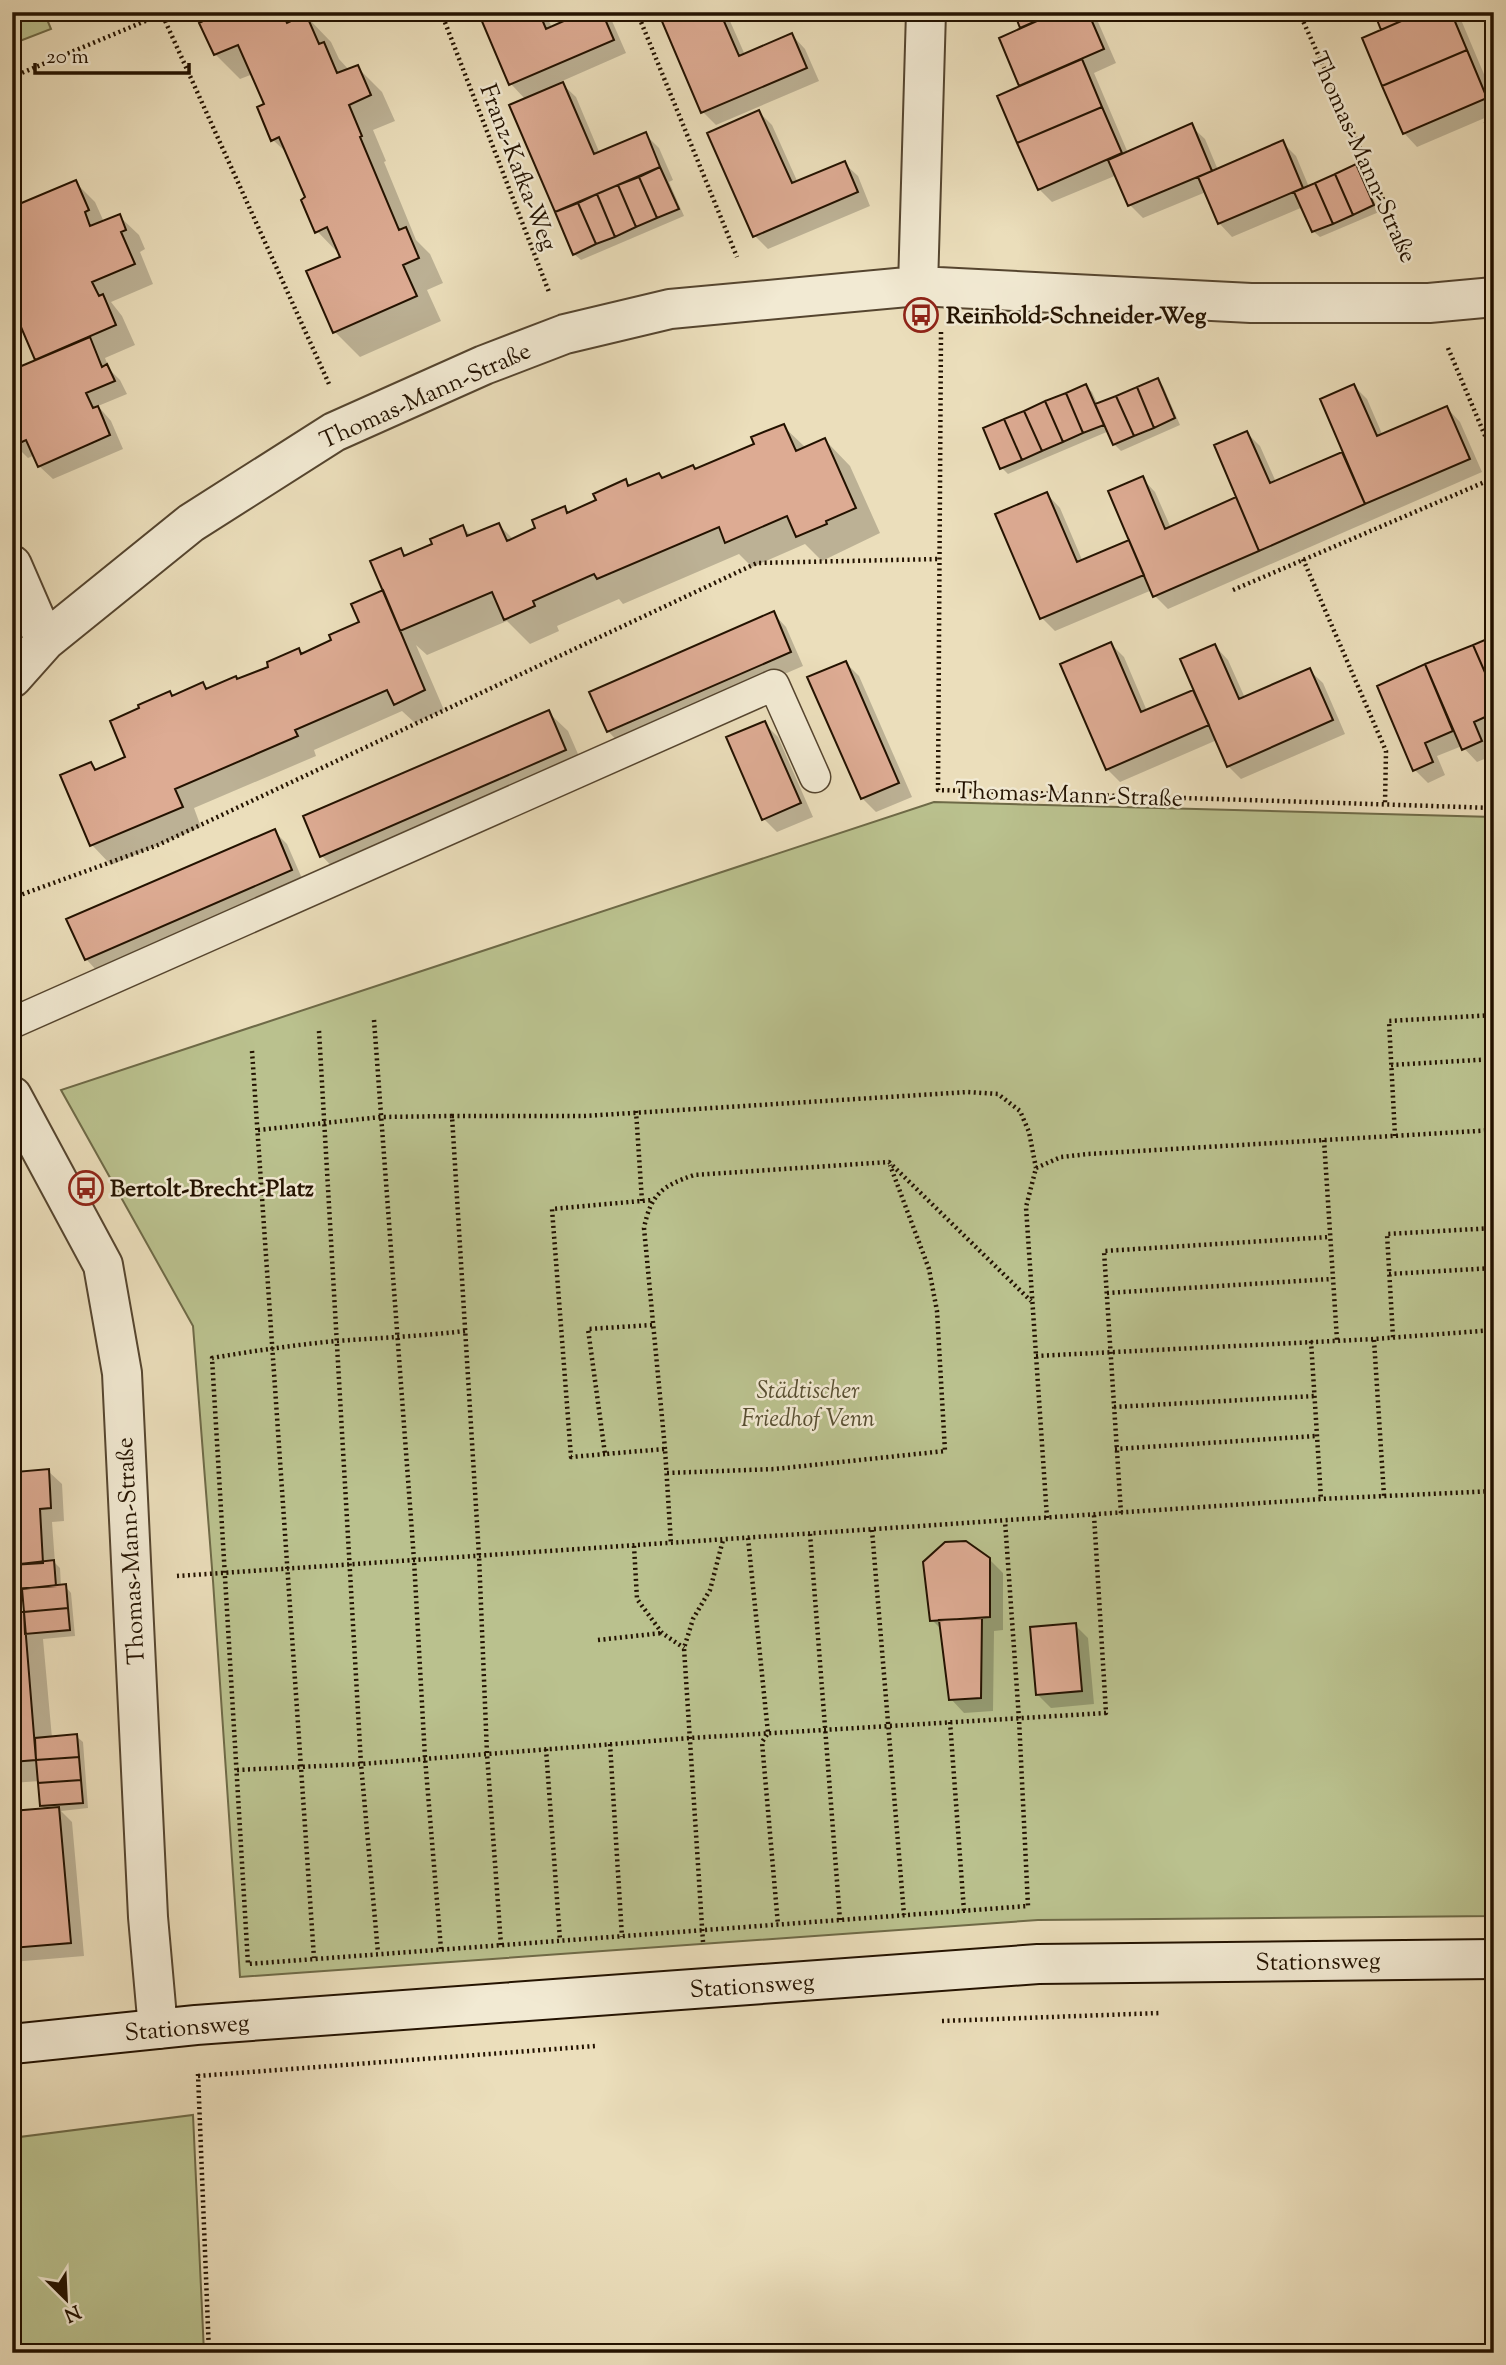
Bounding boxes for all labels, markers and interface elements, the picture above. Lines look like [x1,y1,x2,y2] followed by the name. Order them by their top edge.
[35,32,189,76] scale bar
[46,43,89,73] text: 20 m
[1300,47,1424,269] street label: Thomas-Mann-Straße
[470,79,565,256] street label: Franz-Kafka-Weg
[902,296,940,334] bus stop icon: Reinhold-Schneider-Weg
[946,300,1207,334] place label: Reinhold-Schneider-Weg
[315,335,537,459] street label: Thomas-Mann-Straße
[955,775,1183,817] street label: Thomas-Mann-Straße
[67,1169,105,1207] bus stop icon: Bertolt-Brecht-Platz
[110,1173,314,1207] place label: Bertolt-Brecht-Platz
[741,1375,875,1437] park label: Städtischer Friedhof Venn
[109,1436,155,1666] street label: Thomas-Mann-Straße
[1255,1945,1381,1981] street label: Stationsweg
[689,1966,816,2008] street label: Stationsweg
[123,2007,251,2051] street label: Stationsweg
[32,2264,102,2334] north arrow
[59,2297,84,2328] text: N

